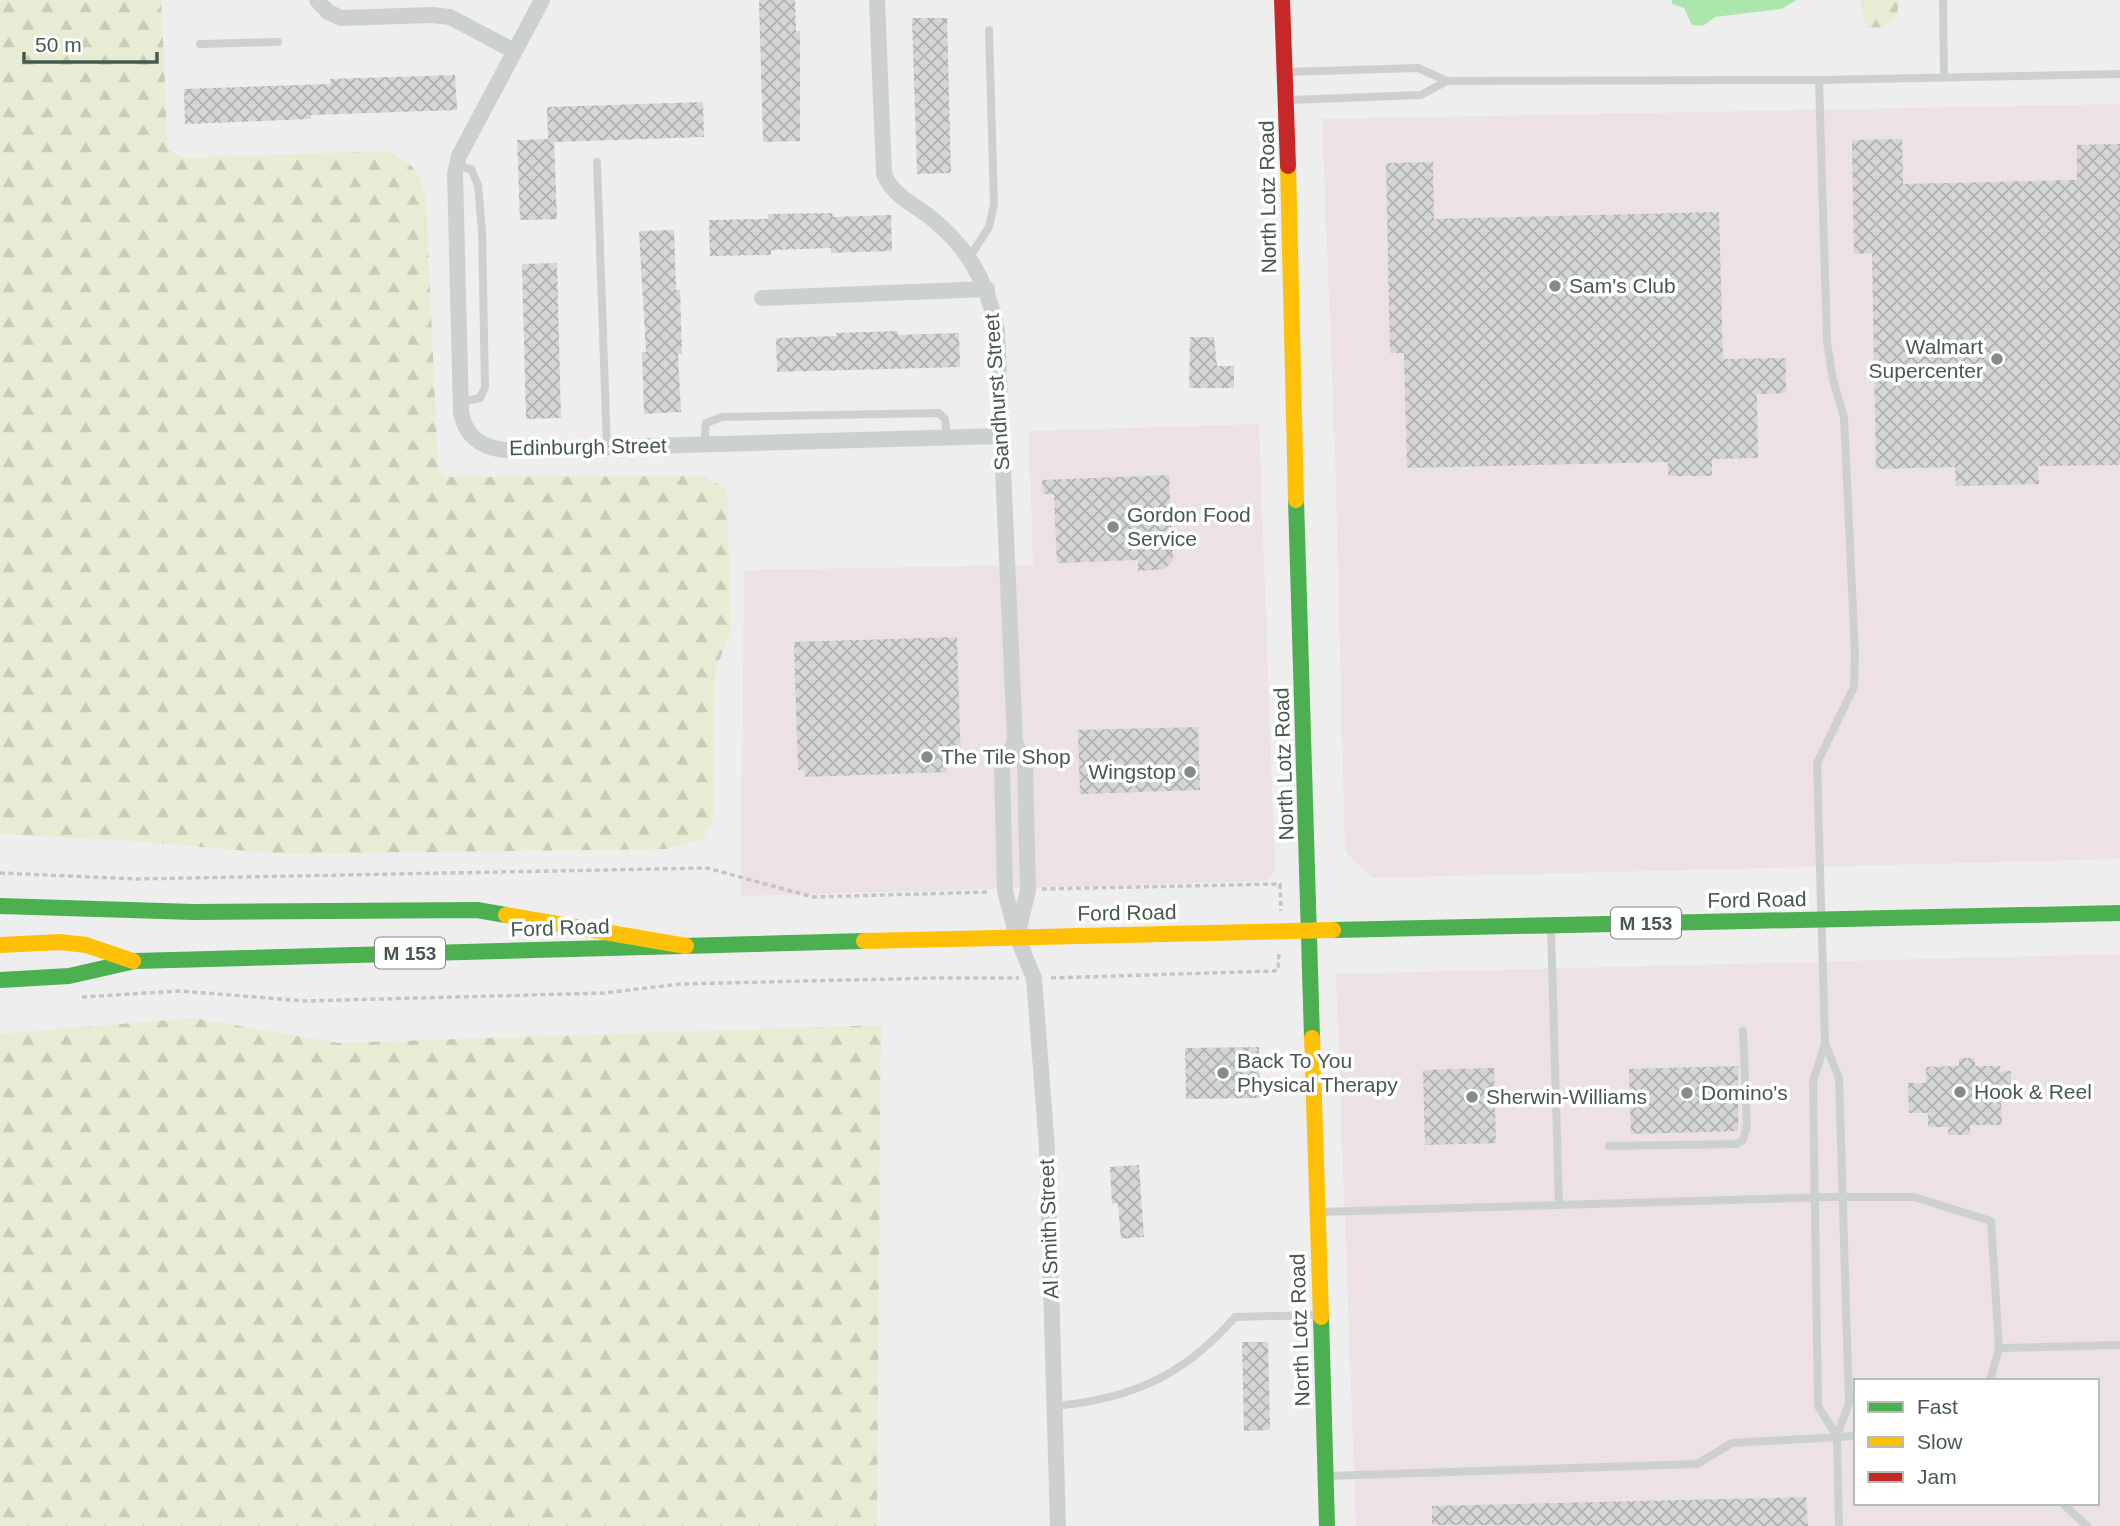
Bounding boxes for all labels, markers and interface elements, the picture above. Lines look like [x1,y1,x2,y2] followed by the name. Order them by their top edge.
[24,21,158,65] scale bar
[35,33,82,56] text: 50 m
[1255,120,1280,274] street label: North Lotz Road
[1569,274,1676,297] place label: Sam's Club
[1547,278,1563,294] marker: Sam's Club
[980,312,1013,471] street label: Sandhurst Street
[1869,335,1983,382] place label: Walmart Supercenter
[1989,351,2005,367] marker: Walmart Supercenter
[509,434,667,459] street label: Edinburgh Street
[1127,503,1251,550] place label: Gordon Food Service
[1105,519,1121,535] marker: Gordon Food Service
[1269,687,1298,841] street label: North Lotz Road
[941,745,1071,768] place label: The Tile Shop
[919,749,935,765] marker: The Tile Shop
[1088,760,1176,783] place label: Wingstop
[1182,764,1198,780] marker: Wingstop
[1707,887,1807,912] street label: Ford Road
[1077,900,1177,925] street label: Ford Road
[1611,908,1681,939] road number: M 153
[510,914,610,941] street label: Ford Road
[375,937,445,968] road number: M 153
[1237,1049,1398,1096] place label: Back To You Physical Therapy
[1215,1065,1231,1081] marker: Back To You Physical Therapy
[1974,1080,2092,1103] place label: Hook & Reel
[1701,1081,1788,1104] place label: Domino's
[1952,1084,1968,1100] marker: Hook & Reel
[1486,1085,1647,1108] place label: Sherwin-Williams
[1679,1085,1695,1101] marker: Domino's
[1464,1089,1480,1105] marker: Sherwin-Williams
[1035,1158,1062,1299] street label: Al Smith Street
[1285,1253,1314,1407] street label: North Lotz Road
[1854,1379,2099,1505] legend
[1917,1395,1958,1418] text: Fast
[1917,1430,1963,1453] text: Slow
[1917,1465,1957,1488] text: Jam

